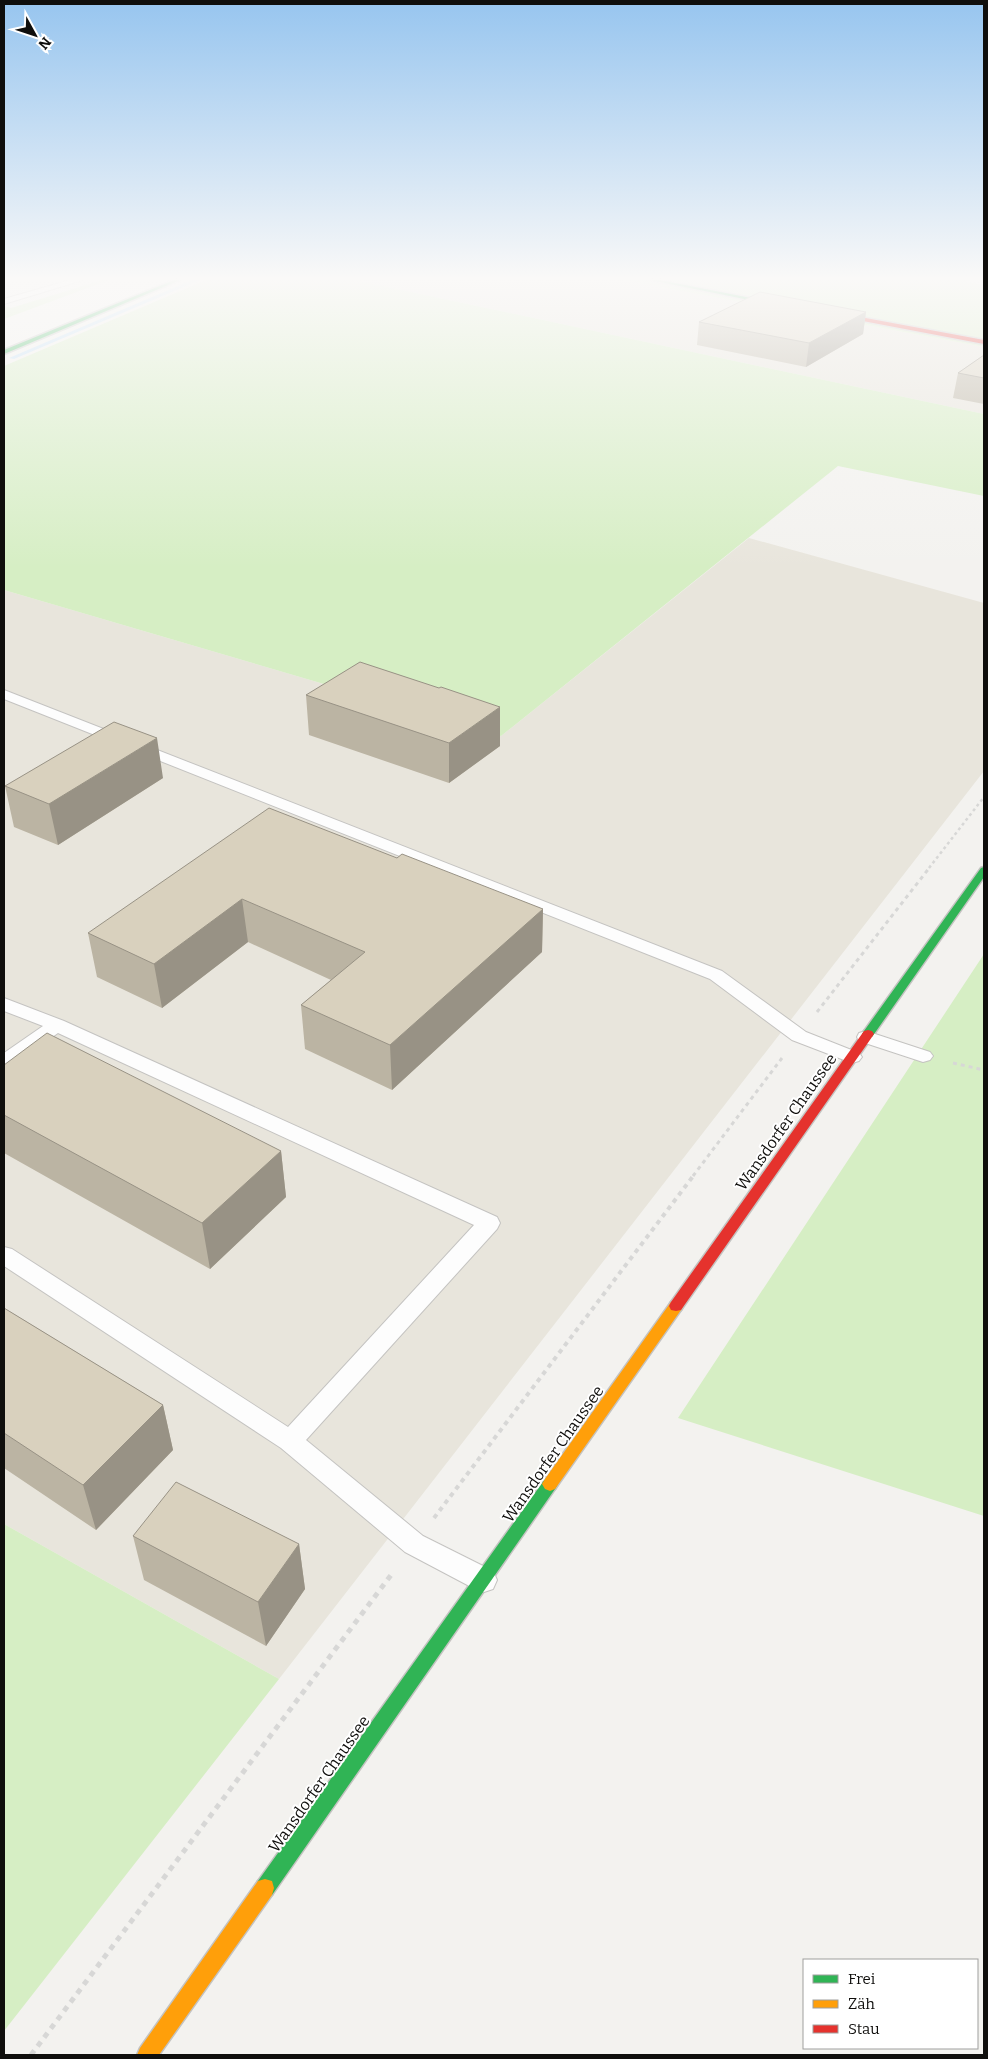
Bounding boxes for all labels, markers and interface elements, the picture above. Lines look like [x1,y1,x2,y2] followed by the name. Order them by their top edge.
[10,10,60,60] north arrow
[34,33,55,53] text: N
[732,1050,840,1194] street label: Wansdorfer Chaussee
[499,1382,607,1526] street label: Wansdorfer Chaussee
[265,1712,373,1856] street label: Wansdorfer Chaussee
[803,1959,978,2049] legend
[848,1970,876,1988] text: Frei
[848,1995,875,2013] text: Zäh
[848,2020,880,2038] text: Stau

